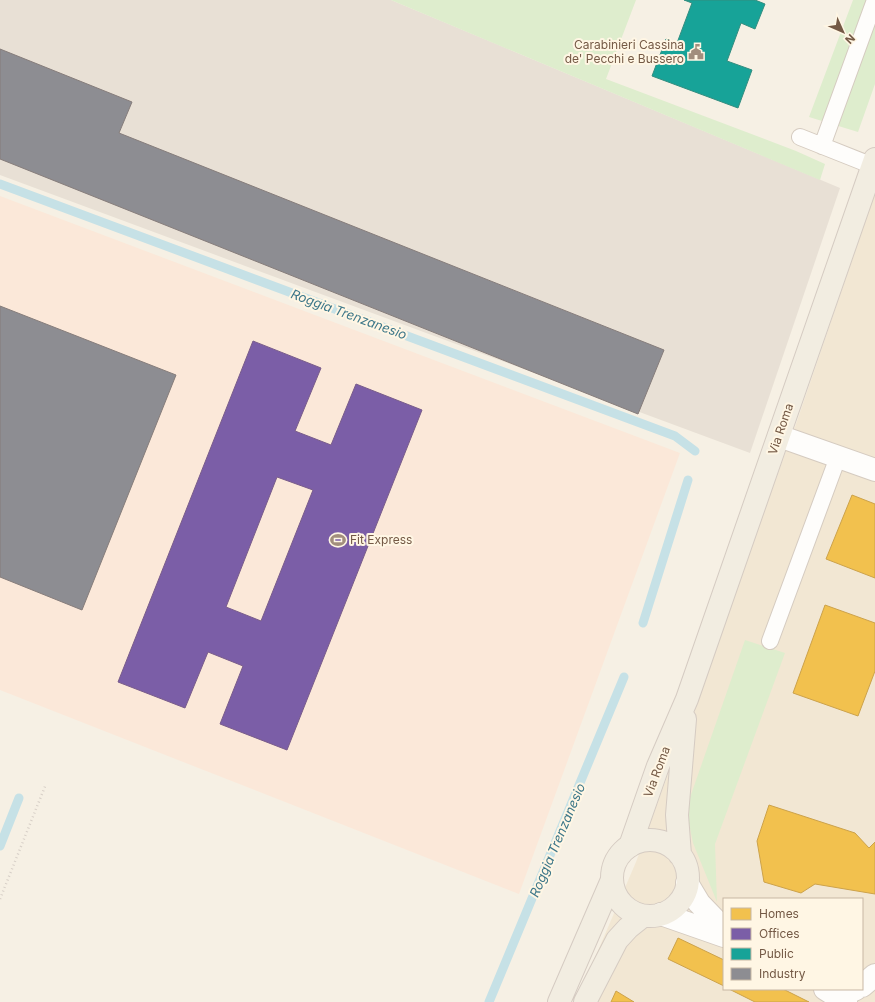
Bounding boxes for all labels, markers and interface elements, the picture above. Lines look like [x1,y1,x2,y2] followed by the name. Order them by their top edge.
[823,12,863,52] north arrow
[842,31,858,47] text: N
[565,37,684,66] place label: Carabinieri Cassina de' Pecchi e Bussero
[687,43,705,61] public building icon: Carabinieri Cassina de' Pecchi e Bussero
[289,286,409,342] water label: Roggia Trenzanesio
[765,401,796,456] street label: Via Roma
[329,531,347,549] sports icon: Fit Express
[350,532,412,547] place label: Fit Express
[640,744,673,799] street label: Via Roma
[526,780,588,899] water label: Roggia Trenzanesio
[723,898,863,990] legend
[759,906,799,921] text: Homes
[759,926,800,941] text: Offices
[759,946,794,961] text: Public
[759,966,806,981] text: Industry

